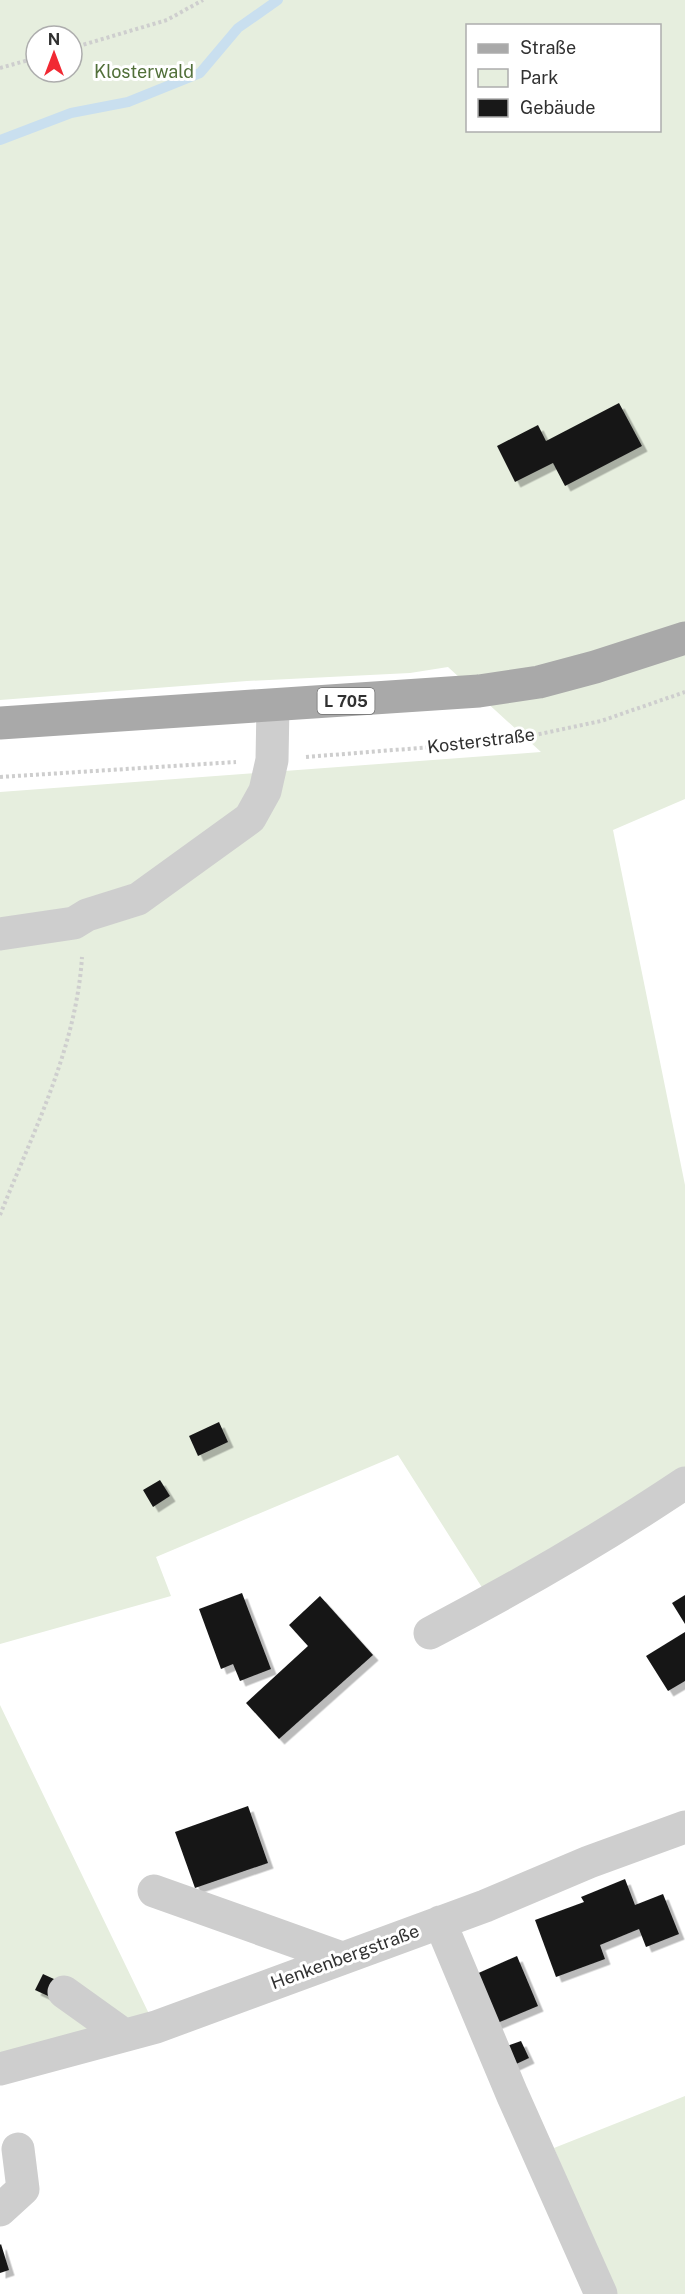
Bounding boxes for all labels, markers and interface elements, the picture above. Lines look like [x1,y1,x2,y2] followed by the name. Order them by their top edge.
[24,24,84,84] north arrow
[466,24,661,132] legend
[48,30,60,49] text: N
[520,37,576,58] text: Straße
[94,61,194,82] park label: Klosterwald
[520,67,558,88] text: Park
[520,97,595,118] text: Gebäude
[318,688,374,714] road number: L 705
[426,723,536,758] street label: Kosterstraße
[268,1920,422,1993] street label: Henkenbergstraße

